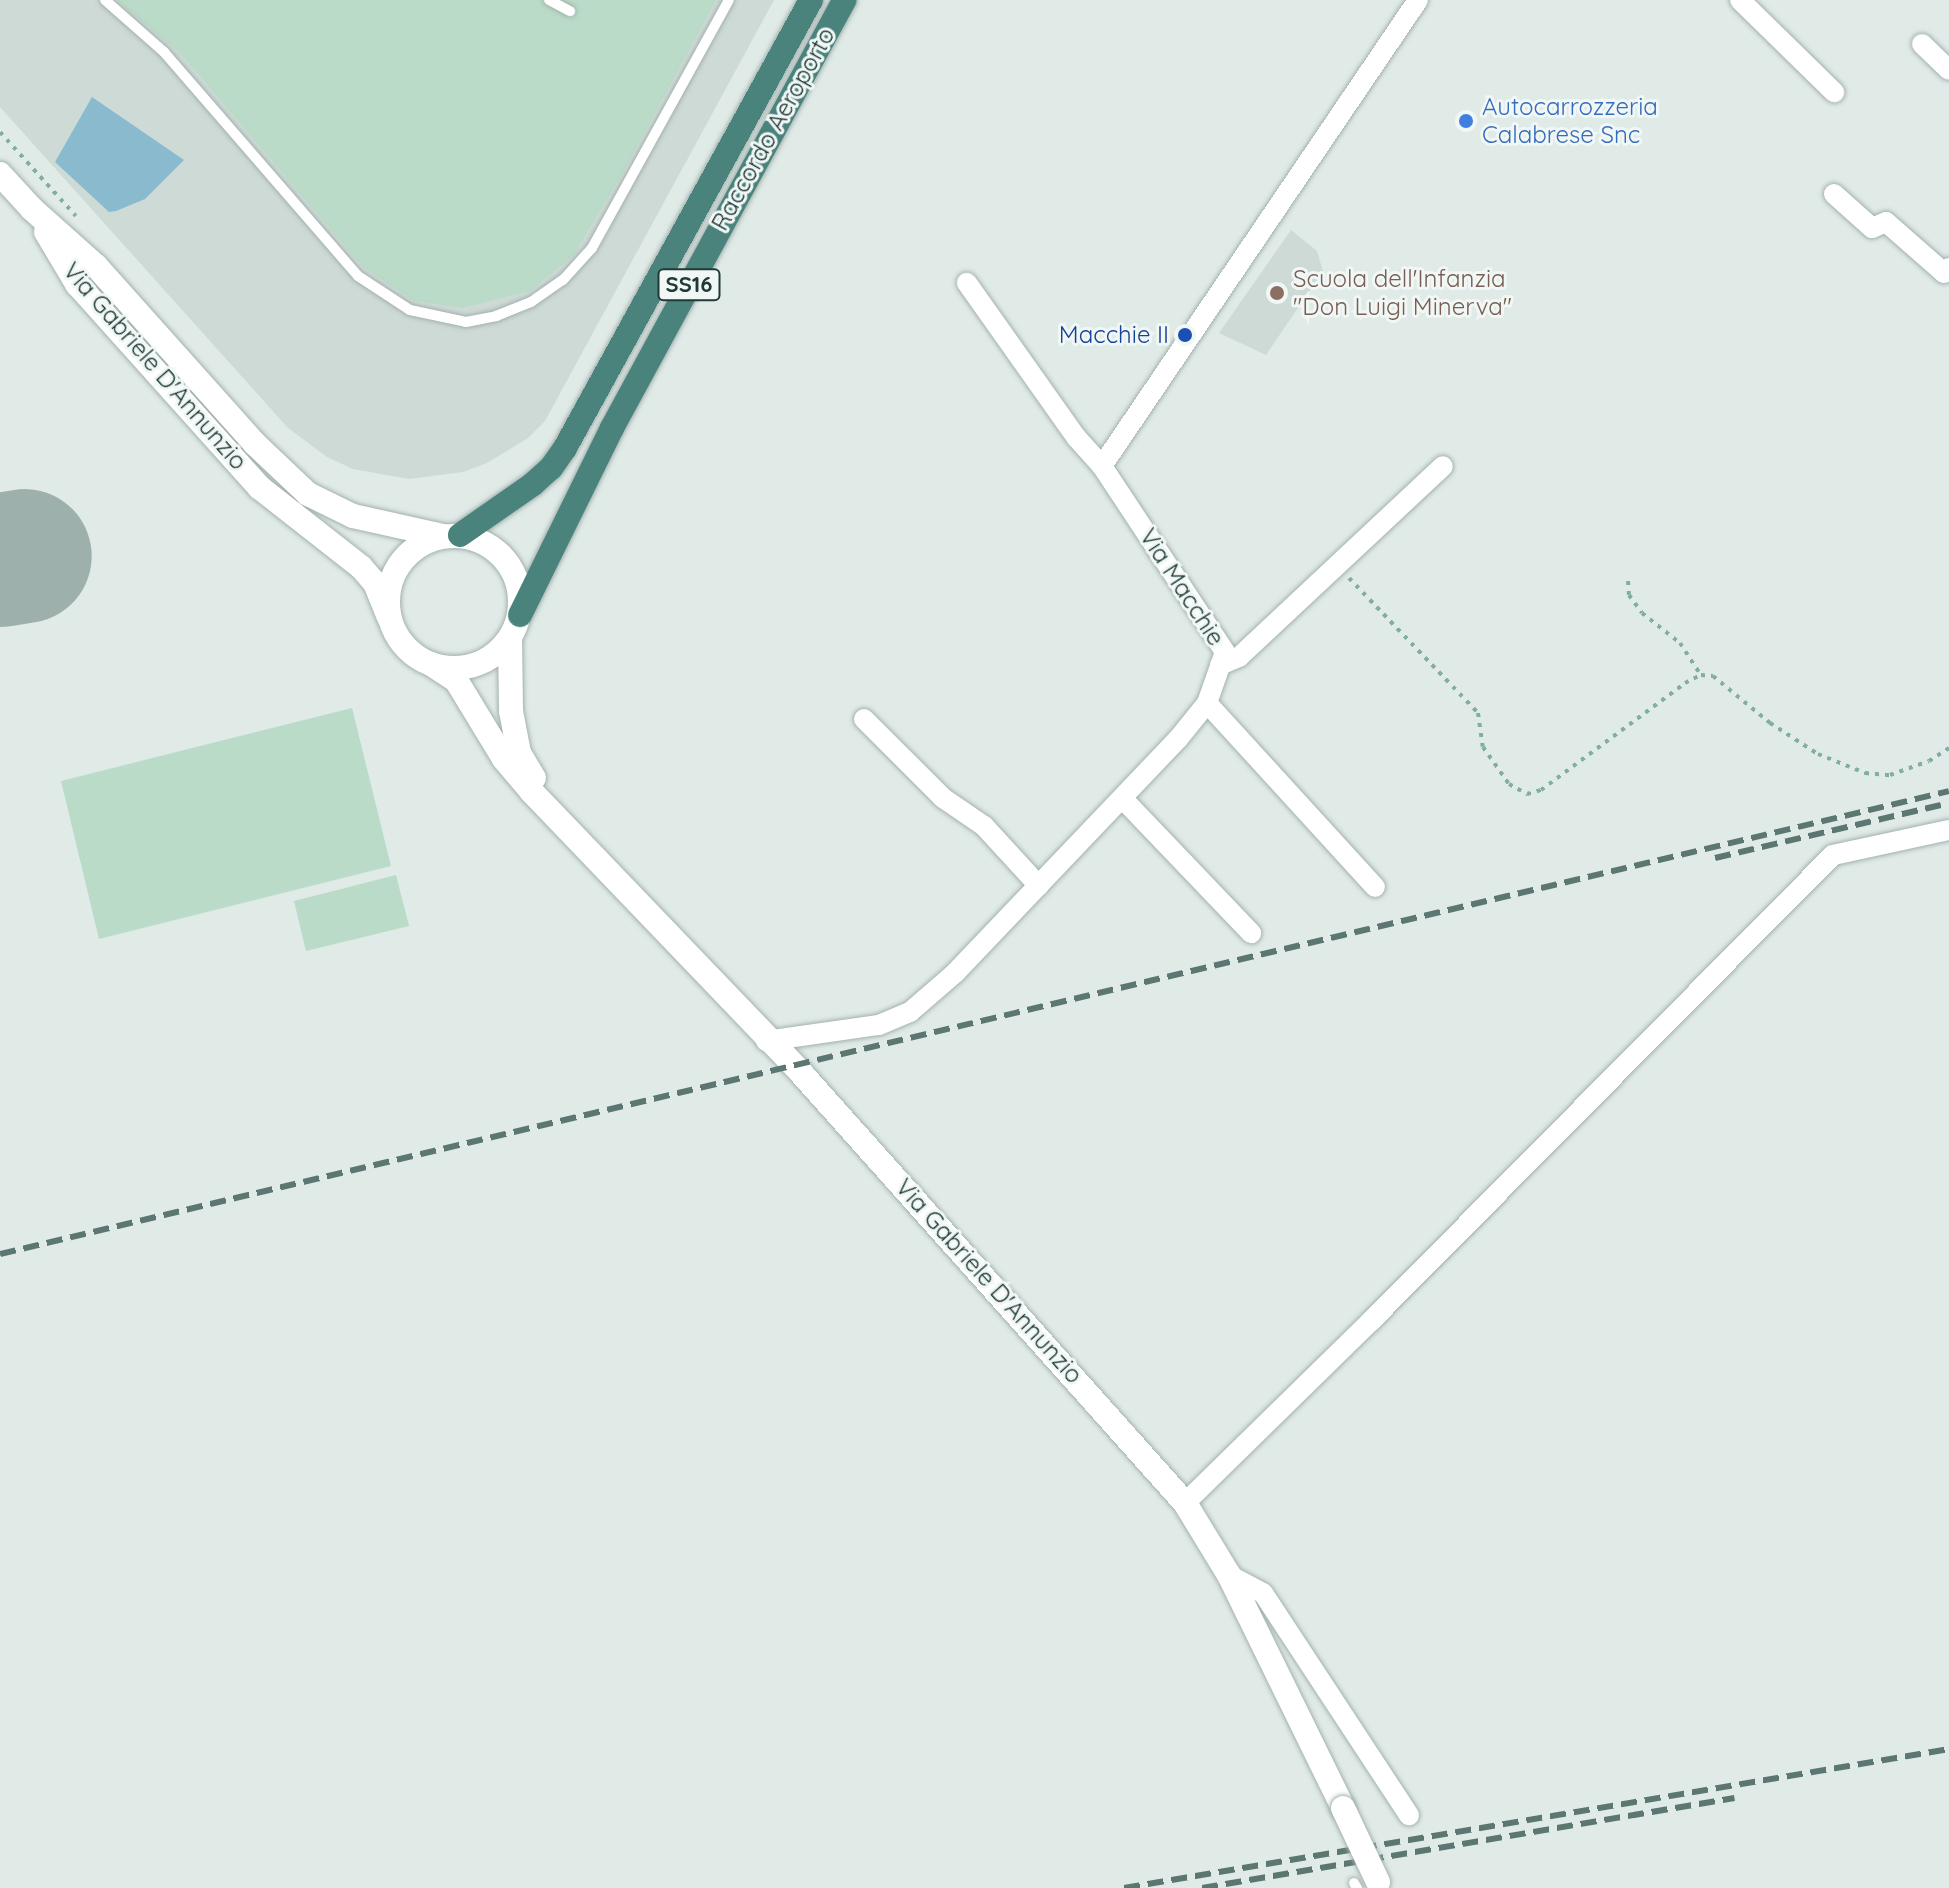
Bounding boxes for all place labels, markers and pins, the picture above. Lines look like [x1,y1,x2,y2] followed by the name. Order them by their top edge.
[1482,93,1658,149] place label: Autocarrozzeria Calabrese Snc
[1457,112,1475,130] marker: Autocarrozzeria Calabrese Snc
[1293,265,1512,321] place label: Scuola dell'Infanzia "Don Luigi Minerva"
[1268,284,1286,302] marker: Scuola dell'Infanzia "Don Luigi Minerva"
[1059,321,1169,349] place label: Macchie II
[1176,326,1194,344] marker: Macchie II

